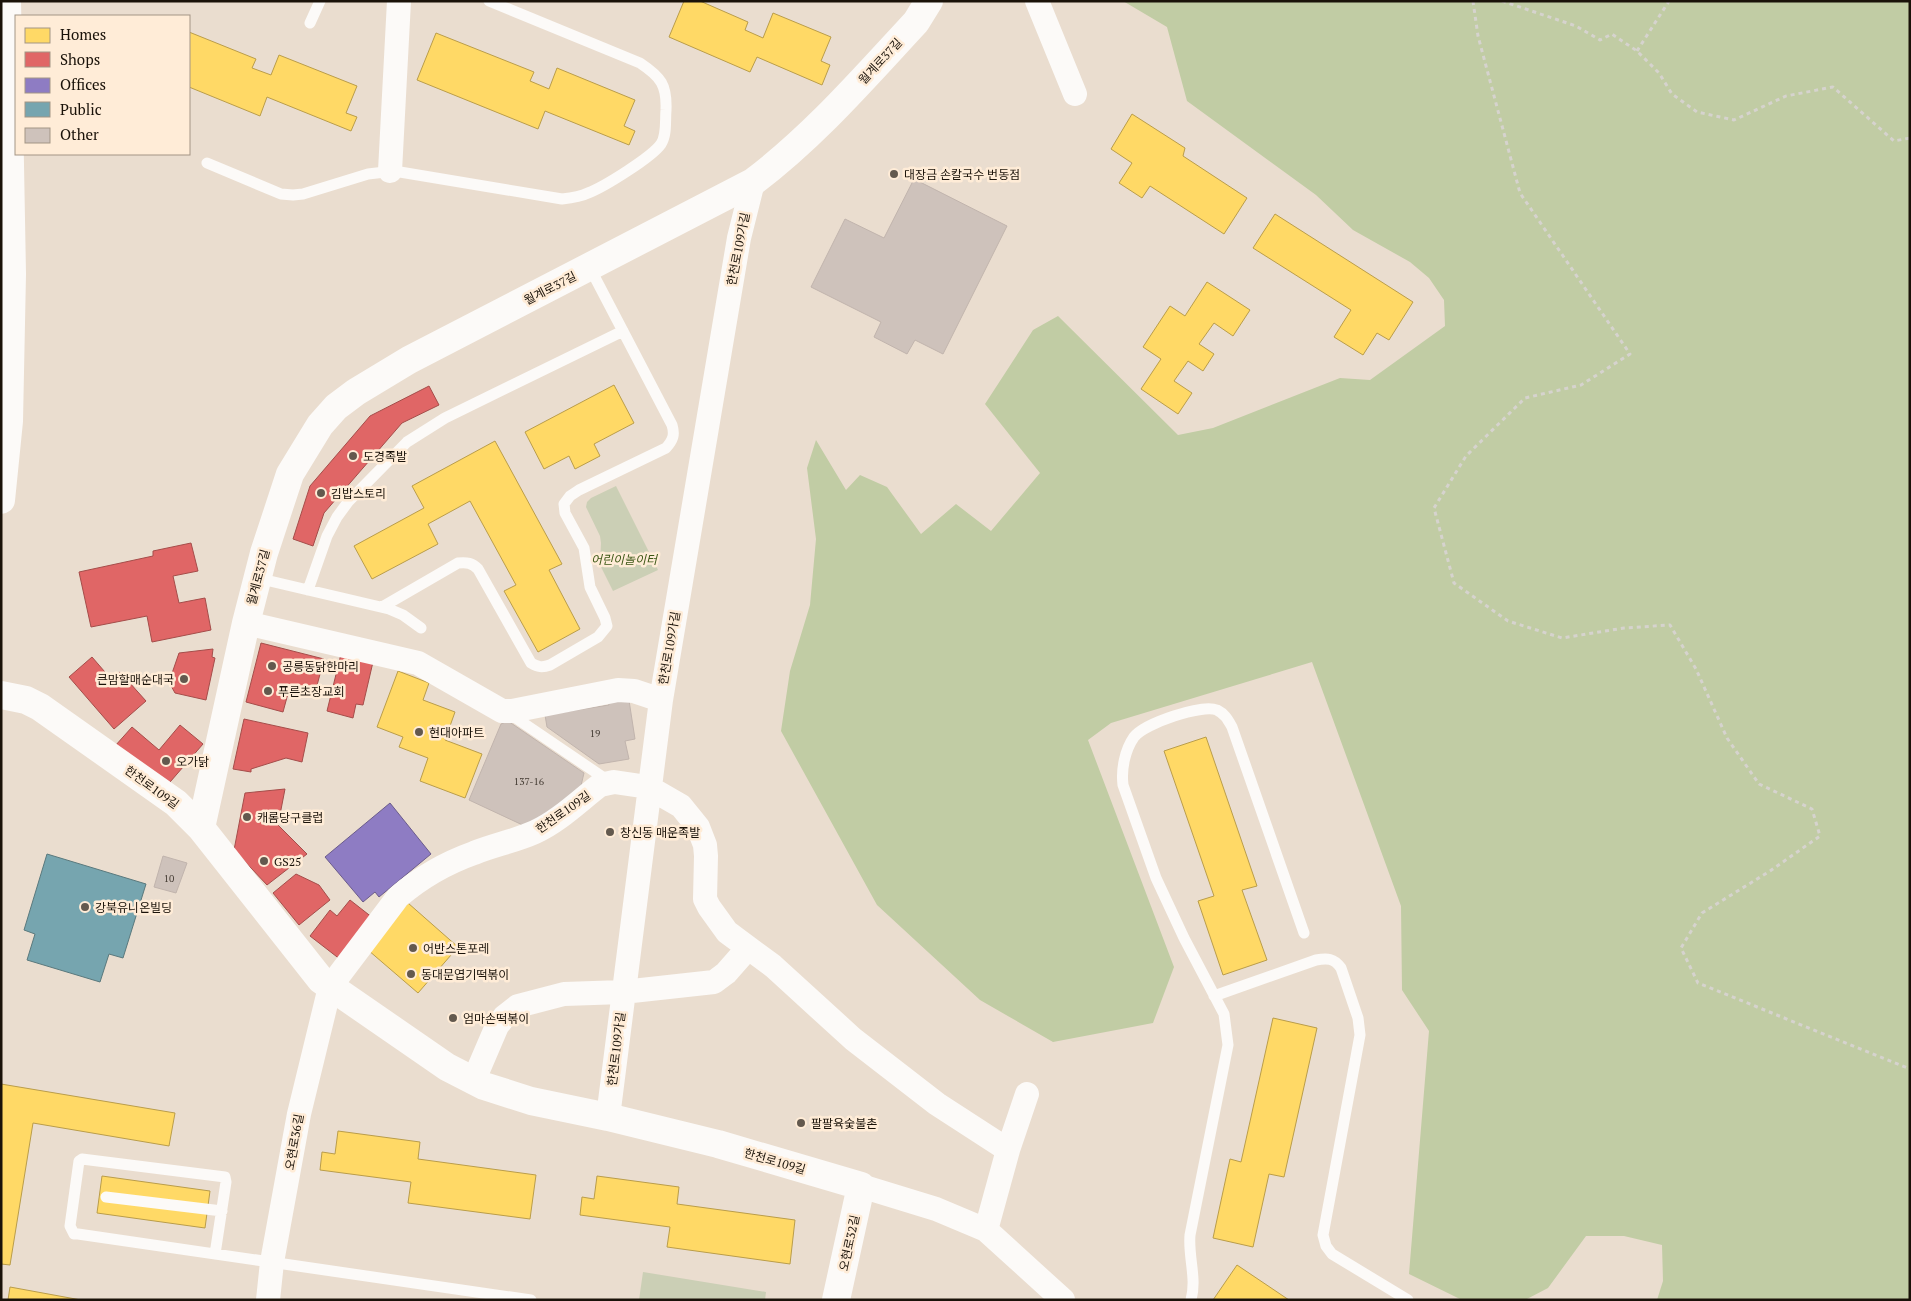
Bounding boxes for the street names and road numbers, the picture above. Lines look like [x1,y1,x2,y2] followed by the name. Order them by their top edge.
[855,35,905,87] street label: 월계로37길
[724,211,752,287] street label: 한천로109가길
[521,268,579,308] street label: 월계로37길
[243,548,273,606] street label: 월계로37길
[655,610,683,686] street label: 한천로109가길
[122,762,182,812] street label: 한천로109길
[533,788,593,836] street label: 한천로109길
[604,1011,628,1087] street label: 한천로109가길
[282,1113,306,1171] street label: 오현로36길
[742,1145,808,1177] street label: 한천로109길
[836,1214,862,1272] street label: 오현로32길

